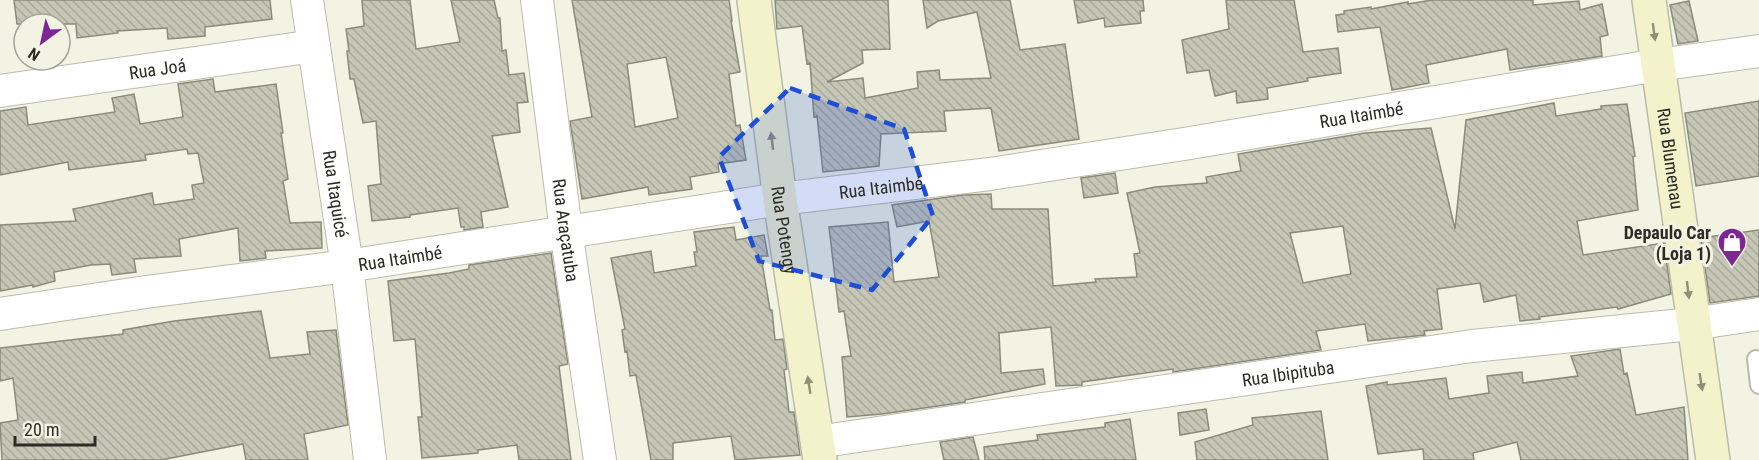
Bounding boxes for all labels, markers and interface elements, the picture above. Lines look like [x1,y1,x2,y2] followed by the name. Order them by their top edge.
[12,12,72,72] north arrow
[1649,23,1658,42] one-way arrow
[25,44,43,65] text: N
[127,54,187,83] street label: Rua Joá
[1318,97,1405,132] street label: Rua Itaimbé
[1654,107,1688,210] street label: Rua Blumenau
[768,131,777,150] one-way arrow
[319,149,353,239] street label: Rua Itaquicé
[838,172,924,202] street label: Rua Itaimbé
[549,177,584,283] street label: Rua Araçatuba
[768,185,802,276] street label: Rua Potengy
[1624,222,1711,265] place label: Depaulo Car (Loja 1)
[1716,226,1748,268] shop icon: Depaulo Car (Loja 1)
[357,241,443,275] street label: Rua Itaimbé
[1683,280,1693,299] one-way arrow
[1240,356,1336,390] street label: Rua Ibipituba
[1697,372,1706,391] one-way arrow
[804,375,813,394] one-way arrow
[15,409,94,447] scale bar
[24,419,59,440] text: 20 m

